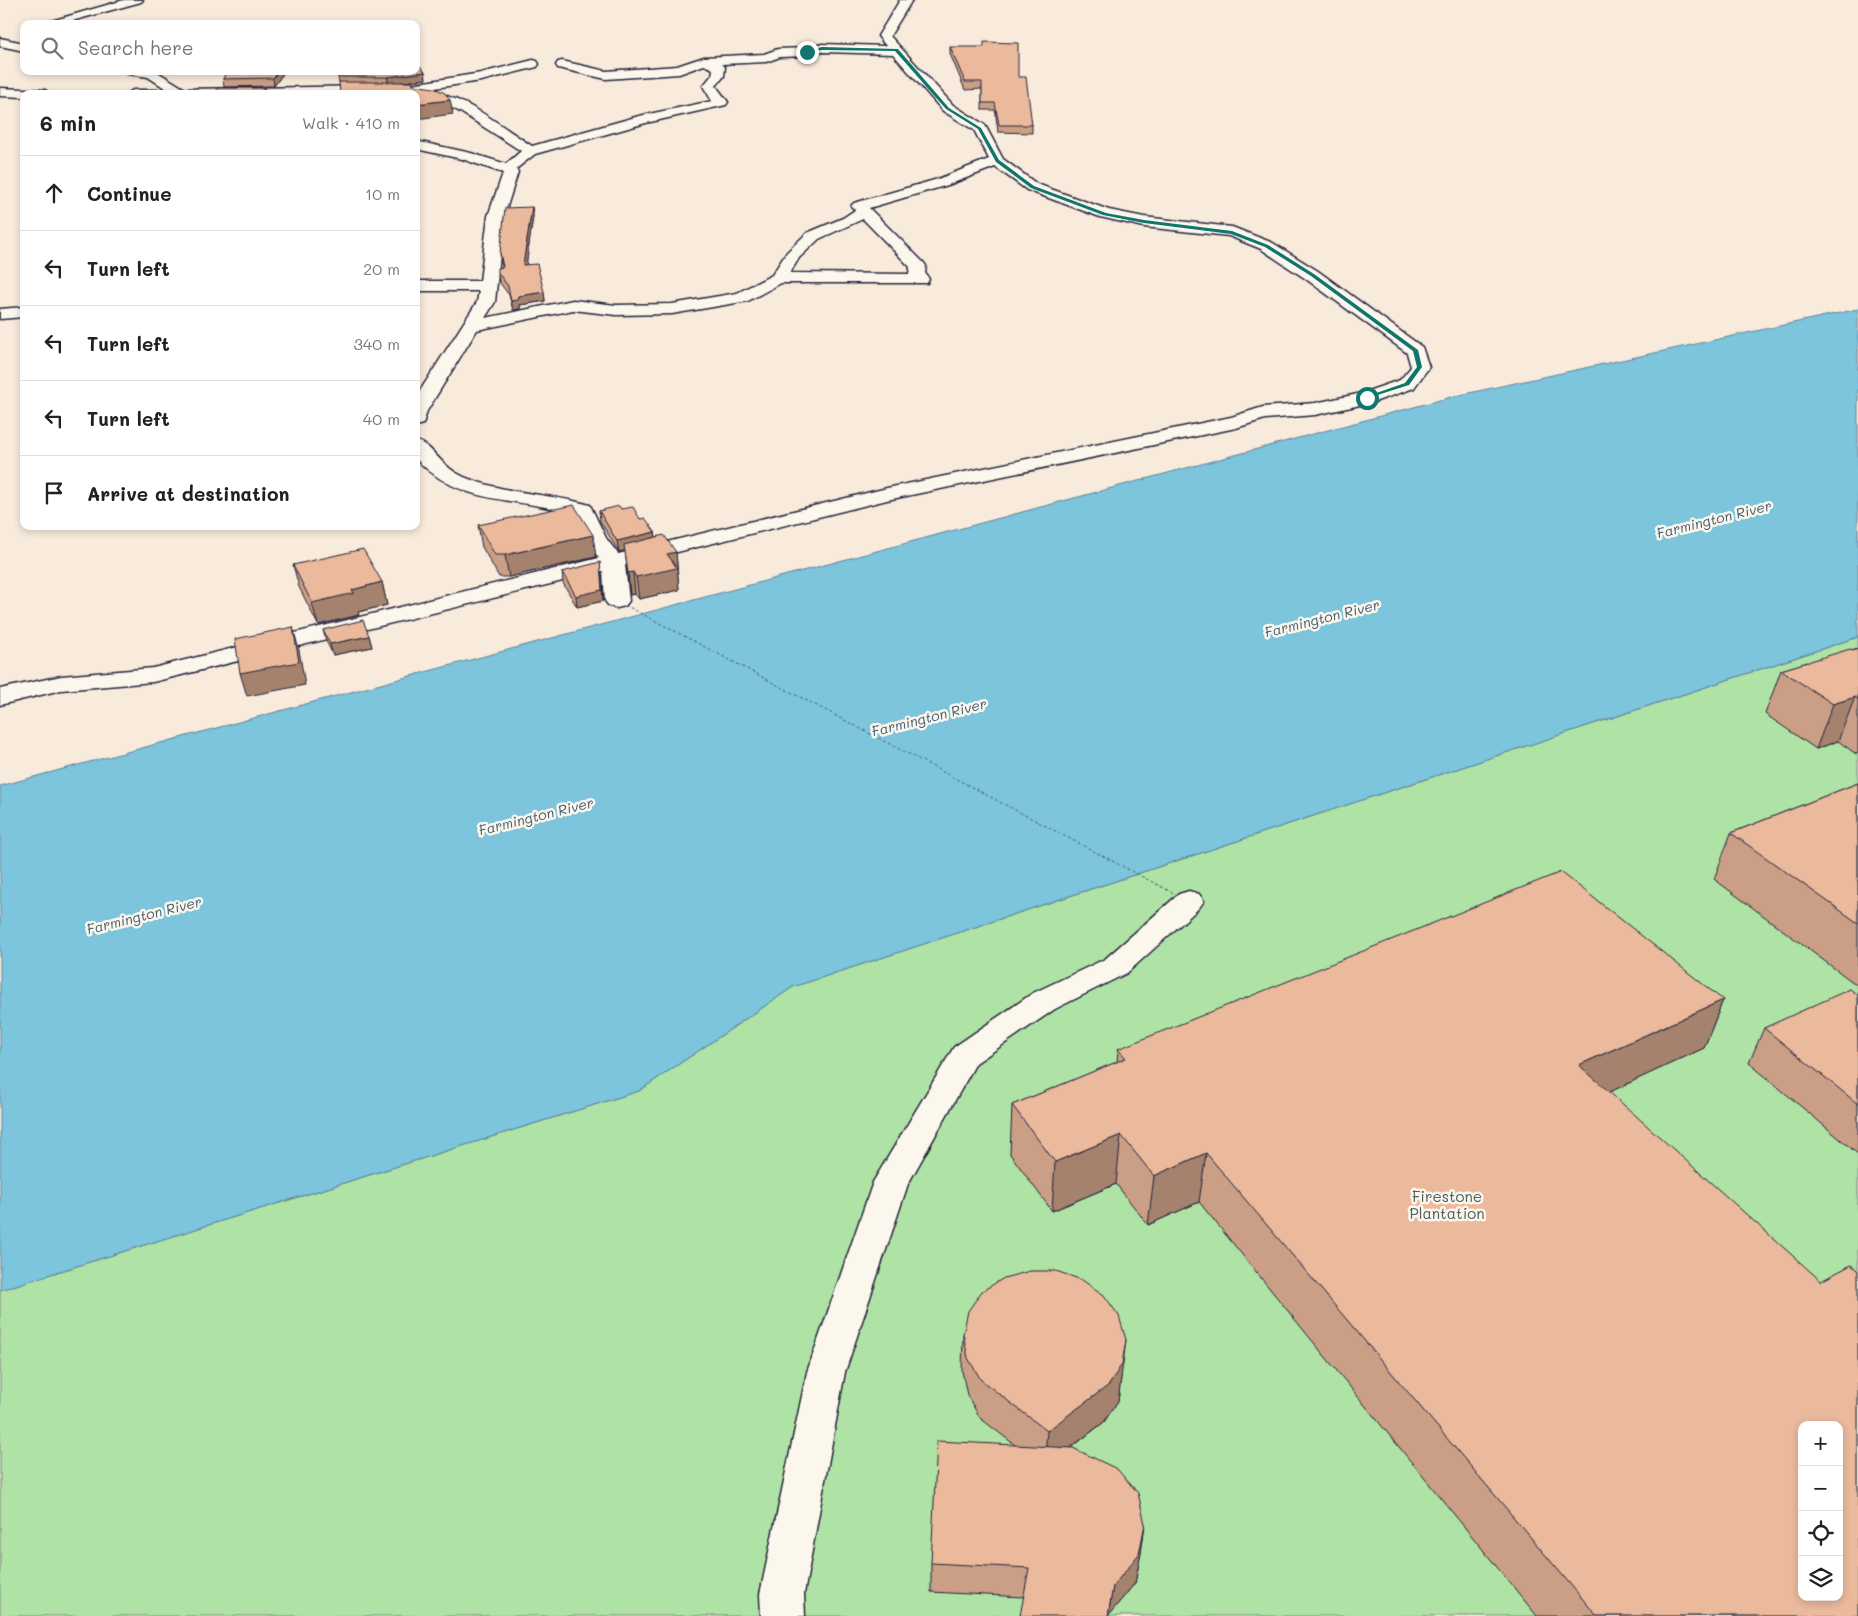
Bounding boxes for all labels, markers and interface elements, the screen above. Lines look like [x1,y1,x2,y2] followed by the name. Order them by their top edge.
[20,20,420,75] search box
[38,34,66,62] icon: search
[78,35,194,60] text: Search here
[796,41,819,64] route end
[40,109,96,136] text: 6 min
[302,112,400,133] text: Walk · 410 m
[40,179,68,207] icon: ahead
[87,181,172,206] text: Continue
[365,183,400,204] text: 10 m
[40,254,68,282] icon: left
[87,256,170,281] text: Turn left
[363,258,400,279] text: 20 m
[40,329,68,357] icon: left
[87,331,170,356] text: Turn left
[353,333,400,354] text: 340 m
[1356,387,1379,410] route start
[40,404,68,432] icon: left
[87,406,170,431] text: Turn left
[363,408,400,429] text: 40 m
[40,479,68,507] icon: arrive
[87,481,290,506] text: Arrive at destination
[1654,496,1774,542] water label: Farmington River
[1262,595,1382,641] water label: Farmington River
[869,694,989,740] water label: Farmington River
[476,793,596,839] water label: Farmington River
[84,892,204,938] water label: Farmington River
[1410,1186,1484,1223] park label: Firestone Plantation
[1798,1421,1843,1601] map controls
[1798,1421,1843,1466] button: +
[1798,1466,1843,1511] button: −
[1798,1511,1843,1556] button: locate
[1798,1556,1843,1601] button: layers

